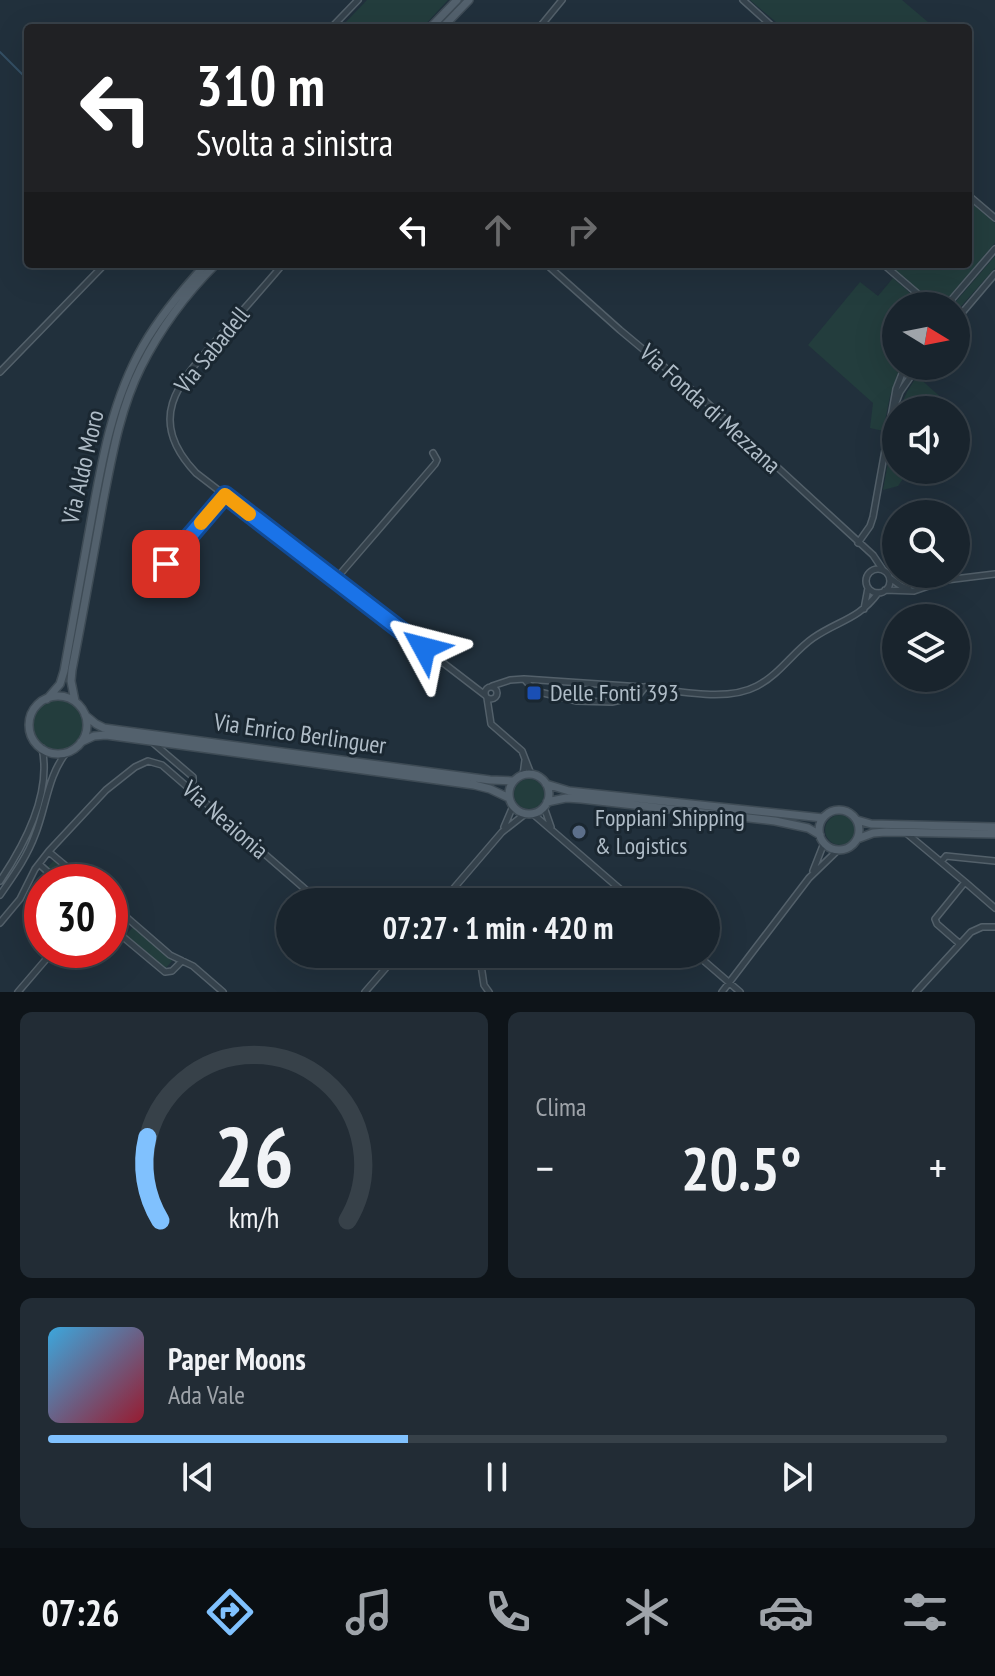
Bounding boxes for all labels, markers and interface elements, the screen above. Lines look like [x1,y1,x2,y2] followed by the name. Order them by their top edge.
[196,49,325,121] text: 310 m
[64,56,168,160] icon: left
[196,119,393,166] text: Svolta a sinistra
[392,208,436,252] icon: left
[476,208,520,252] icon: ahead
[560,208,604,252] icon: right
[882,292,970,380] north arrow
[882,292,970,692] map controls
[167,300,256,400] street label: Via Sabadell
[632,336,787,480] street label: Via Fonda di Mezzana
[882,396,970,484] button: sound
[54,407,111,528] street label: Via Aldo Moro
[882,500,970,588] button: search
[132,530,200,598] pin
[144,542,188,586] icon: arrive
[882,604,970,692] button: layers
[382,606,466,690] position arrow
[550,677,679,708] place label: Delle Fonti 393
[525,684,543,702] marker: Delle Fonti 393
[211,706,389,761] street label: Via Enrico Berlinguer
[175,773,275,866] street label: Via Neaionia
[595,802,745,861] place label: Foppiani Shipping & Logistics
[570,823,588,841] marker: Foppiani Shipping & Logistics
[24,864,128,968] speed limit sign: 30
[383,908,613,947] text: 07:27 · 1 min · 420 m
[536,1090,586,1123] text: Clima
[214,1102,294,1210] text: 26
[681,1129,802,1207] text: 20.5°
[536,1139,554,1196] text: −
[929,1139,947,1196] text: +
[228,1199,279,1236] text: km/h
[168,1339,306,1378] text: Paper Moons
[168,1378,245,1411] text: Ada Vale
[176,1455,220,1499] icon: previous
[475,1455,519,1499] icon: pause
[775,1455,819,1499] icon: next
[202,1584,258,1640] icon: directions
[341,1584,397,1640] icon: music
[480,1584,536,1640] icon: phone
[619,1584,675,1640] icon: climate
[758,1584,814,1640] icon: car
[897,1584,953,1640] icon: filters
[42,1589,119,1636] text: 07:26

